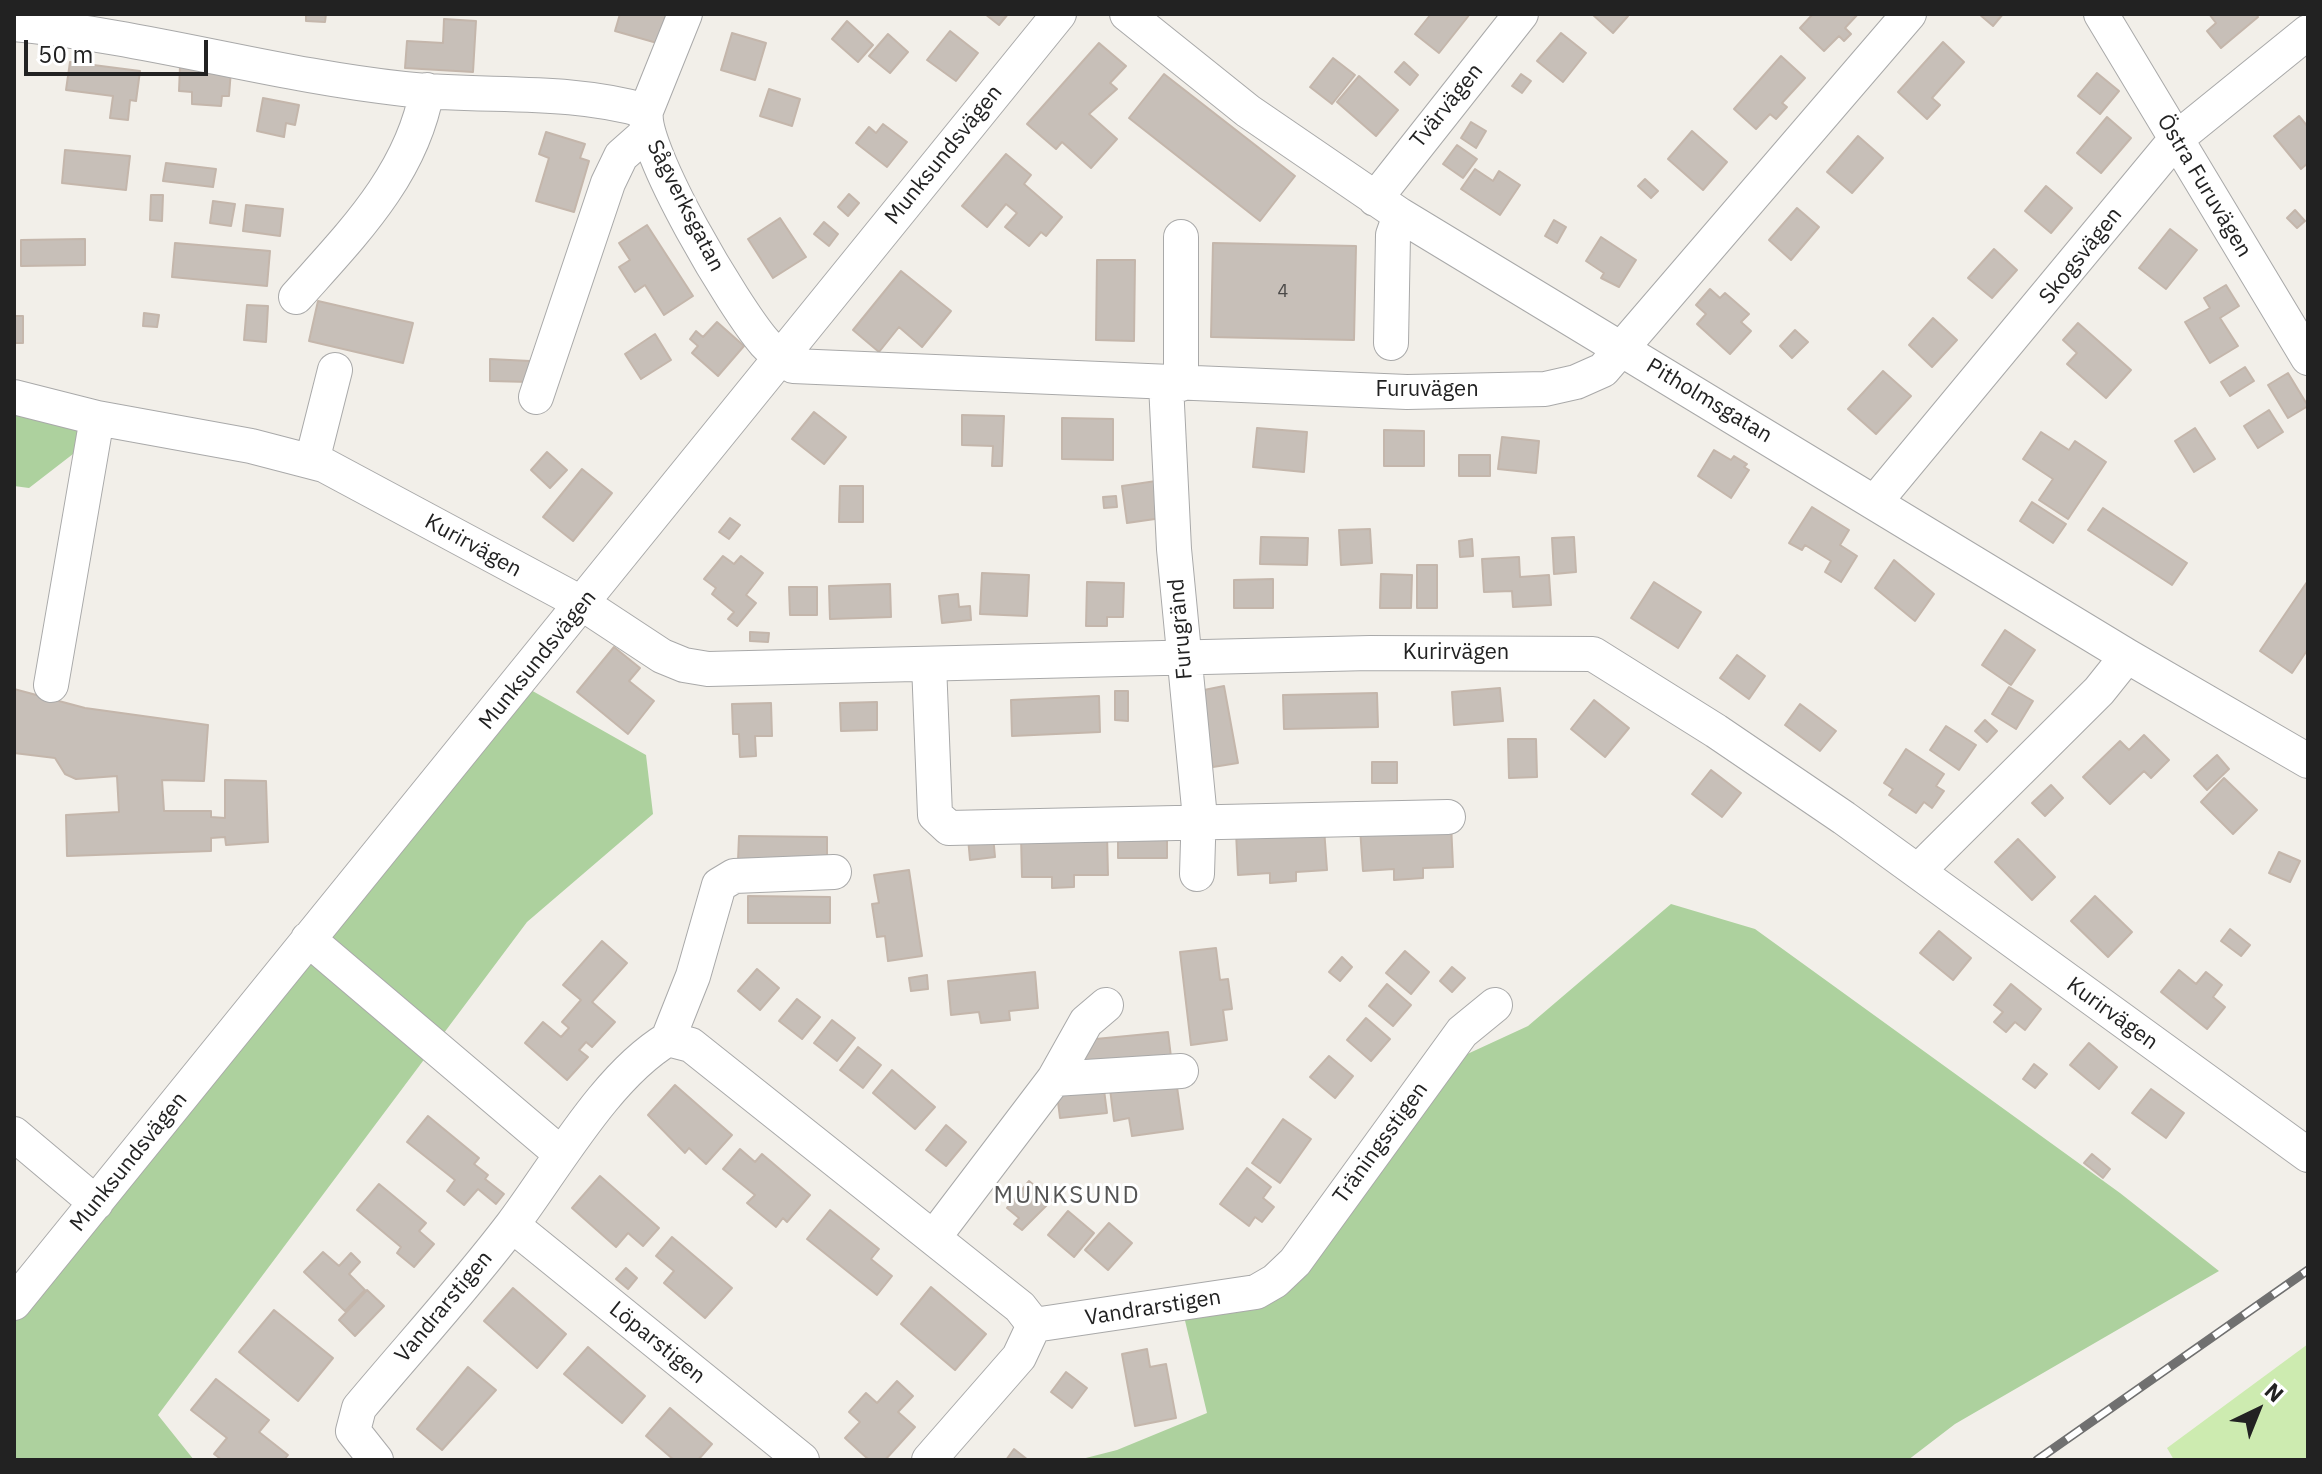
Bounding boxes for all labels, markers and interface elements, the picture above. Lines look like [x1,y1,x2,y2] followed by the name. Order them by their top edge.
[28,24,212,74] scale bar
[38,38,93,70] text: 50 m
[1405,58,1489,154] street label: Tvärvägen
[880,80,1008,230] street label: Munksundsvägen
[2151,110,2257,262] street label: Östra Furuvägen
[641,136,729,276] street label: Sågverksgatan
[2034,202,2128,310] street label: Skogsvägen
[1278,281,1288,303] house number: 4
[1641,353,1777,449] street label: Pitholmsgatan
[1375,377,1479,403] street label: Furuvägen
[420,509,526,583] street label: Kurirvägen
[1163,577,1199,681] street label: Furugränd
[474,585,602,735] street label: Munksundsvägen
[1403,640,1509,666] street label: Kurirvägen
[2061,972,2163,1056] street label: Kurirvägen
[1328,1077,1434,1209] street label: Träningsstigen
[65,1087,193,1237] street label: Munksundsvägen
[993,1182,1141,1210] district label: MUNKSUND
[390,1246,498,1368] street label: Vandrarstigen
[1083,1284,1223,1332] street label: Vandrarstigen
[604,1296,710,1390] street label: Löparstigen
[2218,1370,2298,1450] north arrow
[2259,1376,2290,1408] text: N

